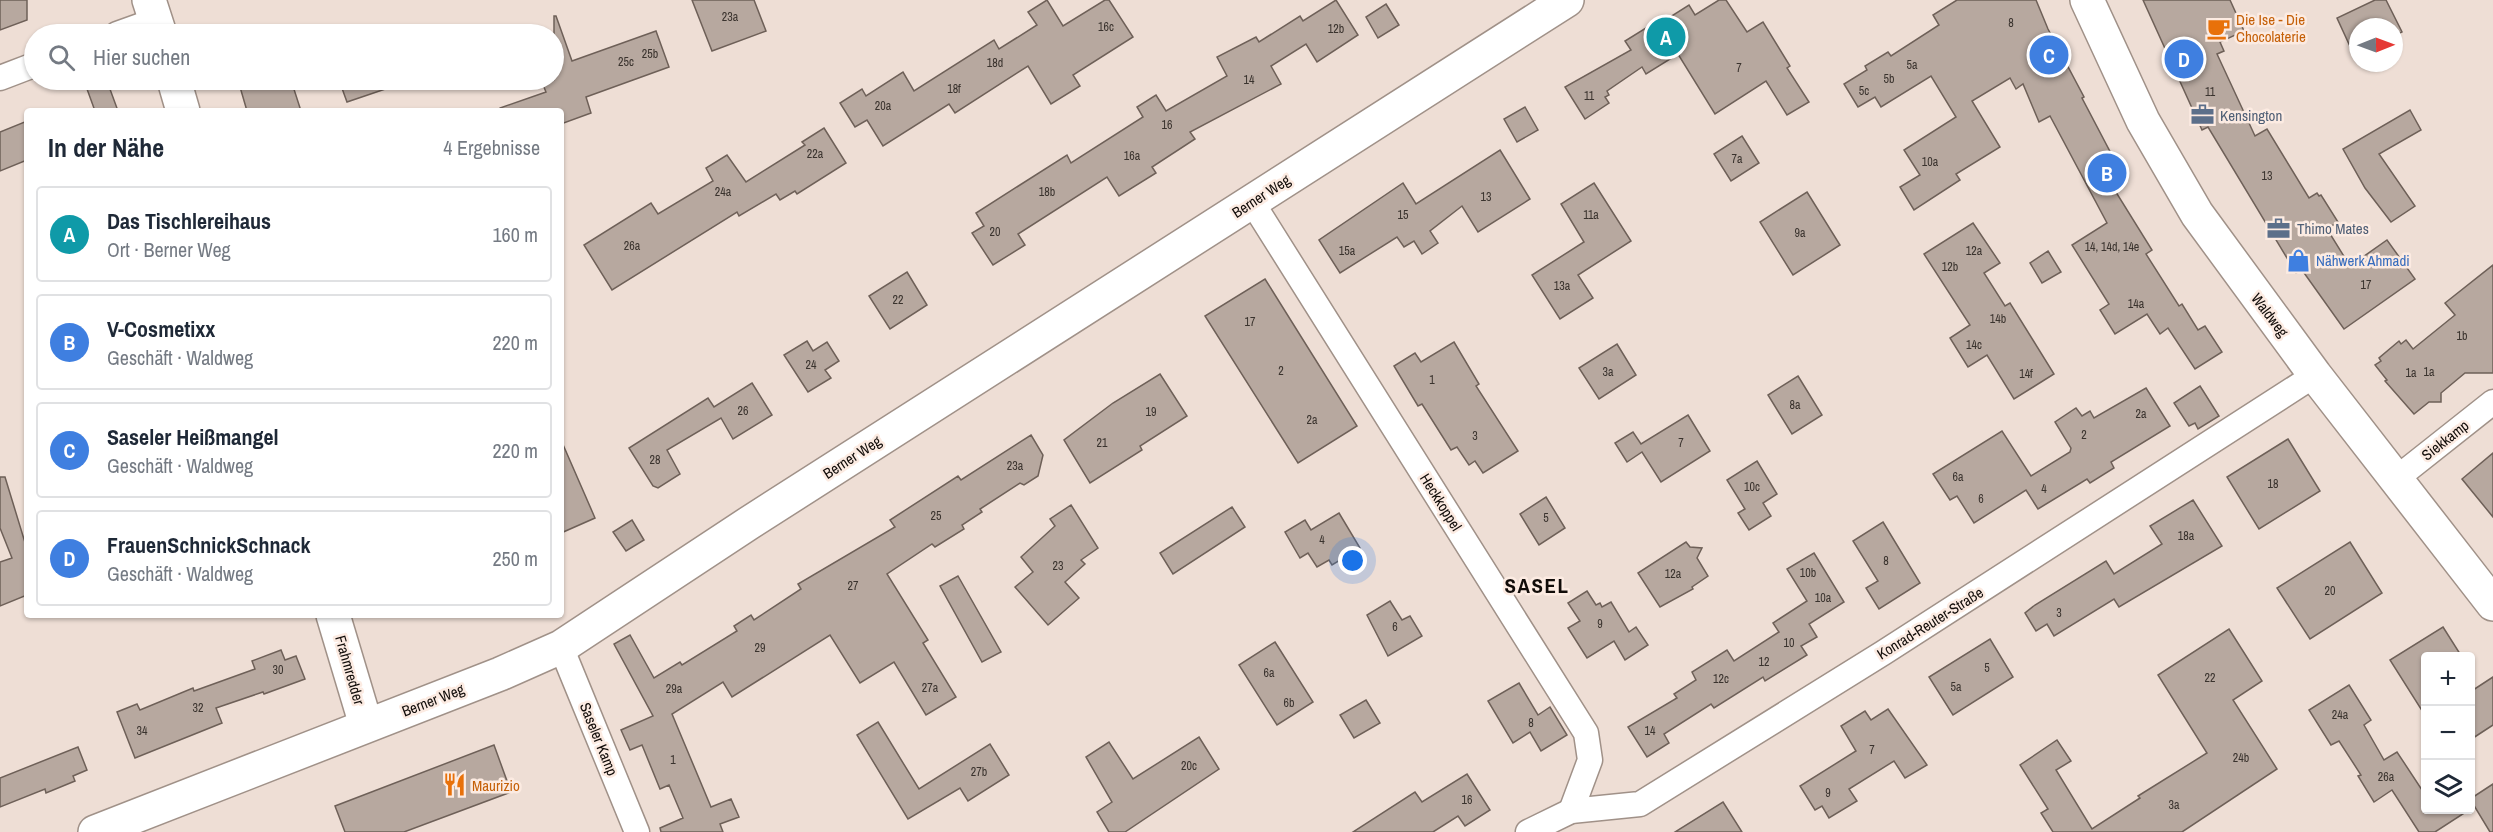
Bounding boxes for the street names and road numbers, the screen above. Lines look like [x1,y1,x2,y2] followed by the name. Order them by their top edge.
[1228,169,1294,223] street label: Berner Weg
[2247,289,2294,341] street label: Waldweg
[2417,415,2473,465] street label: Siekkamp
[819,430,885,484] street label: Berner Weg
[1415,469,1467,535] street label: Heckkoppel
[1873,582,1987,664] street label: Konrad-Reuter-Straße
[330,633,370,707] street label: Frahmredder
[399,678,467,722] street label: Berner Weg
[575,699,623,779] street label: Saseler Kamp

